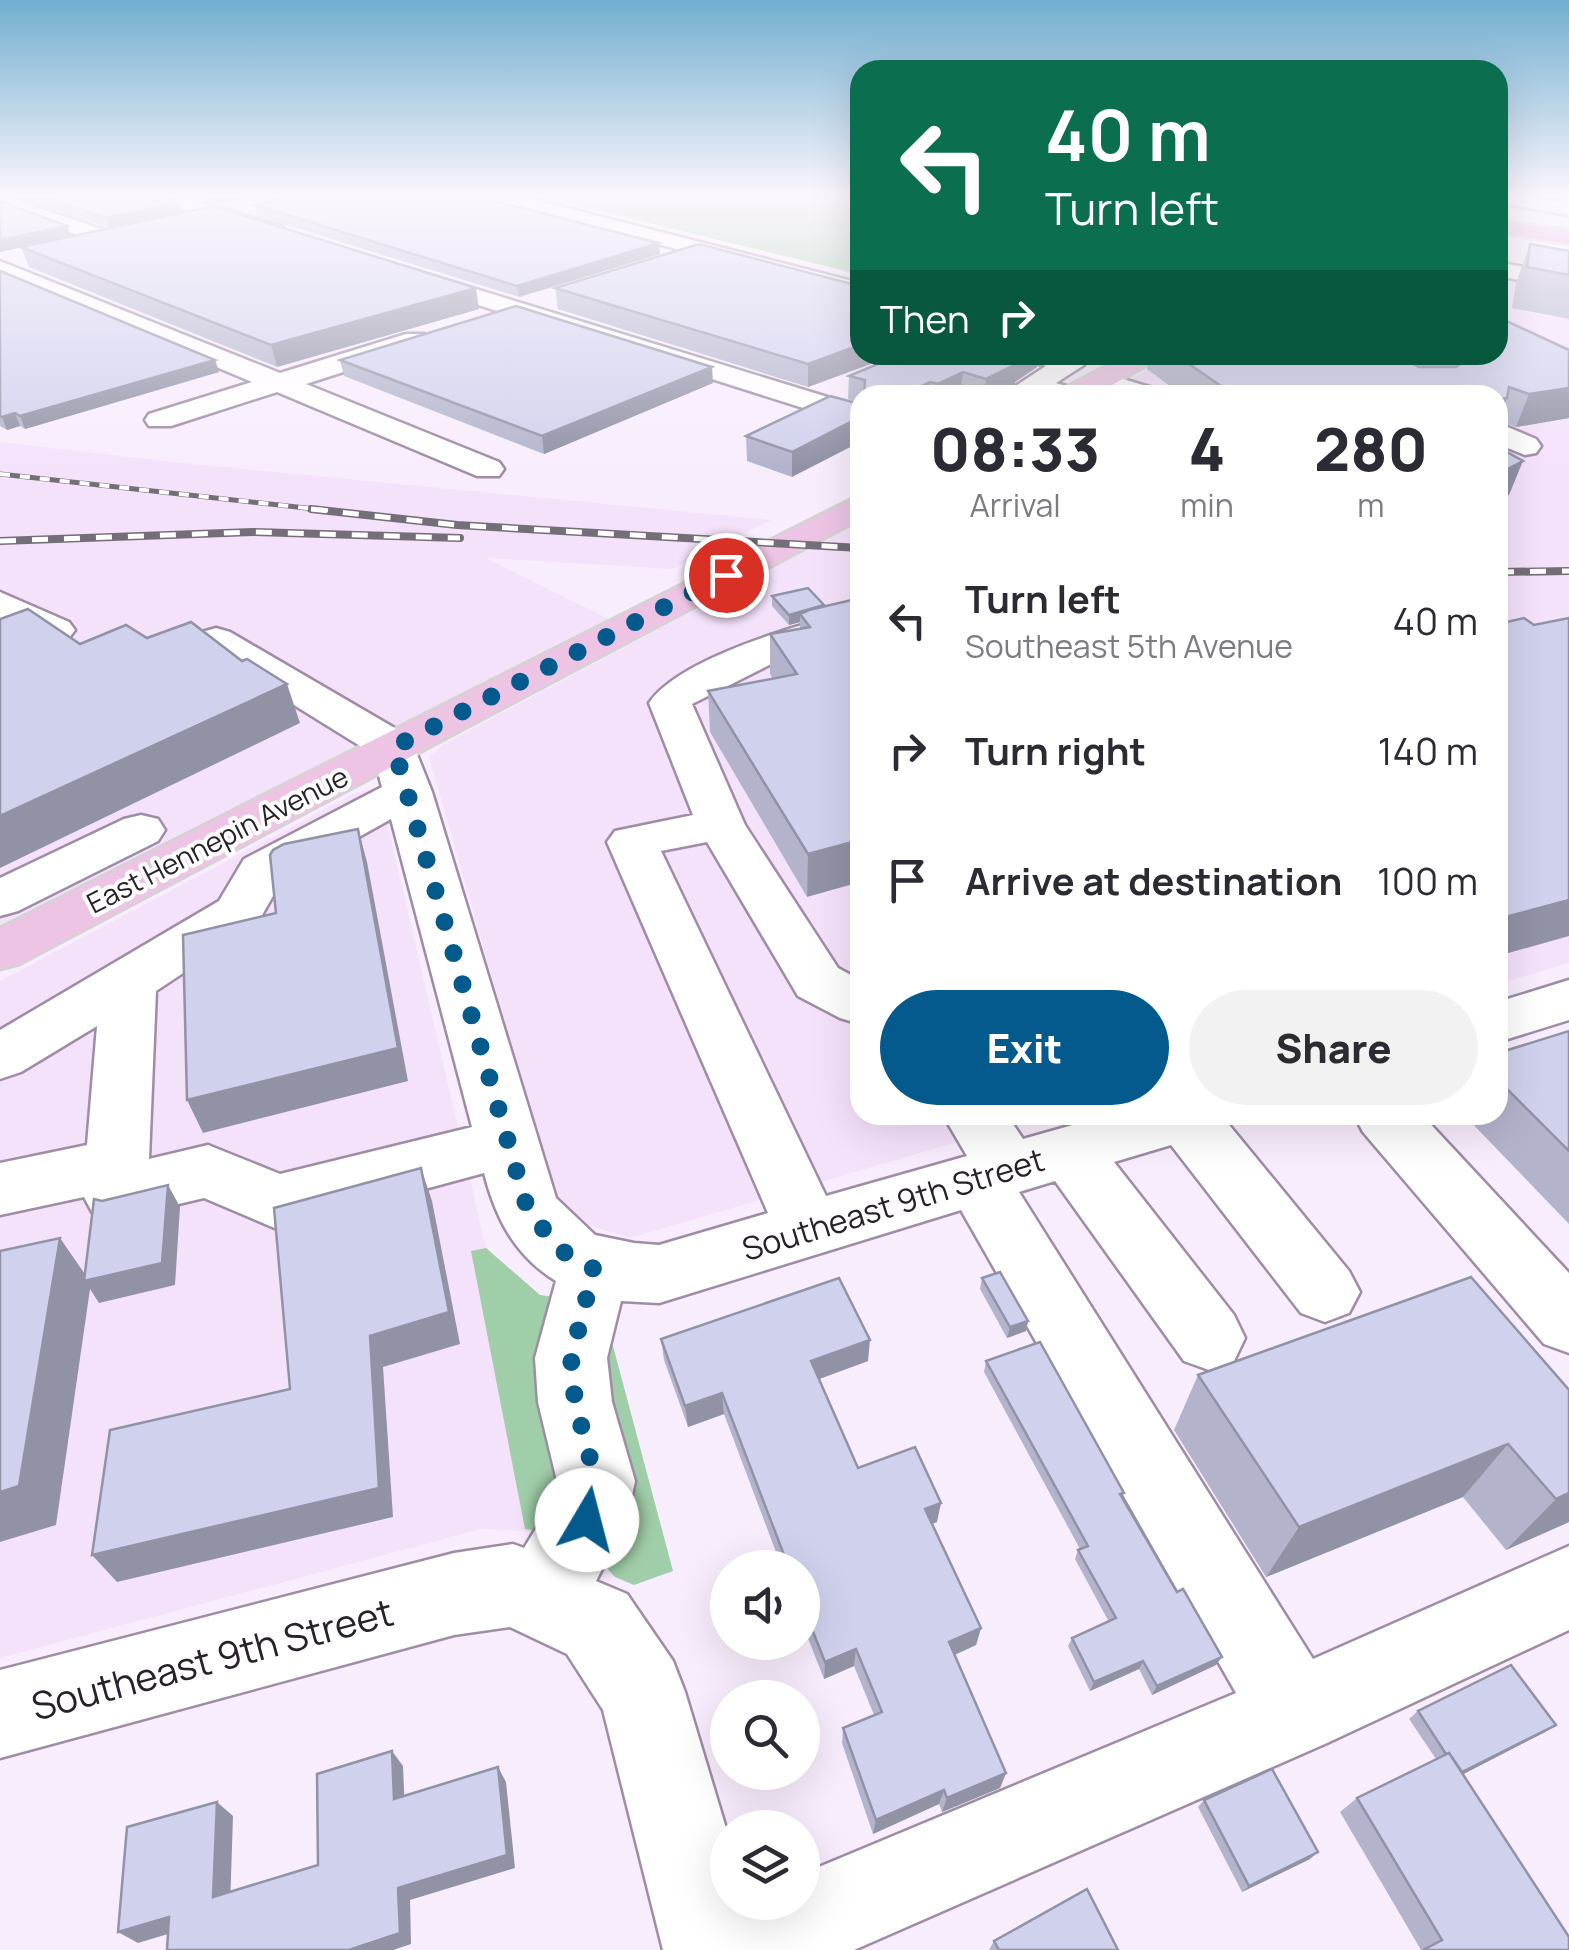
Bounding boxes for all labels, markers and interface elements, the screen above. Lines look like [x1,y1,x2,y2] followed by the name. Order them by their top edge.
[1045,86,1211,182] text: 40 m
[880,100,1010,230] icon: left
[1045,177,1219,239] text: Turn left
[989,290,1044,345] icon: right
[880,292,969,344] text: Then
[930,407,1100,489] text: 08:33
[1189,407,1226,489] text: 4
[1314,407,1428,489] text: 280
[969,483,1061,527] text: Arrival
[1180,483,1234,527] text: min
[1357,483,1384,527] text: m
[684,533,769,618] pin
[699,548,754,603] icon: arrive
[965,572,1121,624] text: Turn left
[880,593,935,648] icon: left
[1393,594,1478,646] text: 40 m
[965,624,1293,668] text: Southeast 5th Avenue
[880,723,935,778] icon: right
[965,724,1146,776] text: Turn right
[1378,724,1478,776] text: 140 m
[80,757,354,921] street label: East Hennepin Avenue
[880,853,935,908] icon: arrive
[965,854,1342,906] text: Arrive at destination
[1377,854,1478,906] text: 100 m
[880,990,1169,1105] button: Exit
[1189,990,1478,1105] button: Share
[737,1137,1049,1271] street label: Southeast 9th Street
[535,1468,639,1572] position arrow
[710,1550,820,1920] map controls
[710,1550,820,1660] button: sound
[25,1585,399,1731] street label: Southeast 9th Street
[710,1680,820,1790] button: search
[710,1810,820,1920] button: layers

